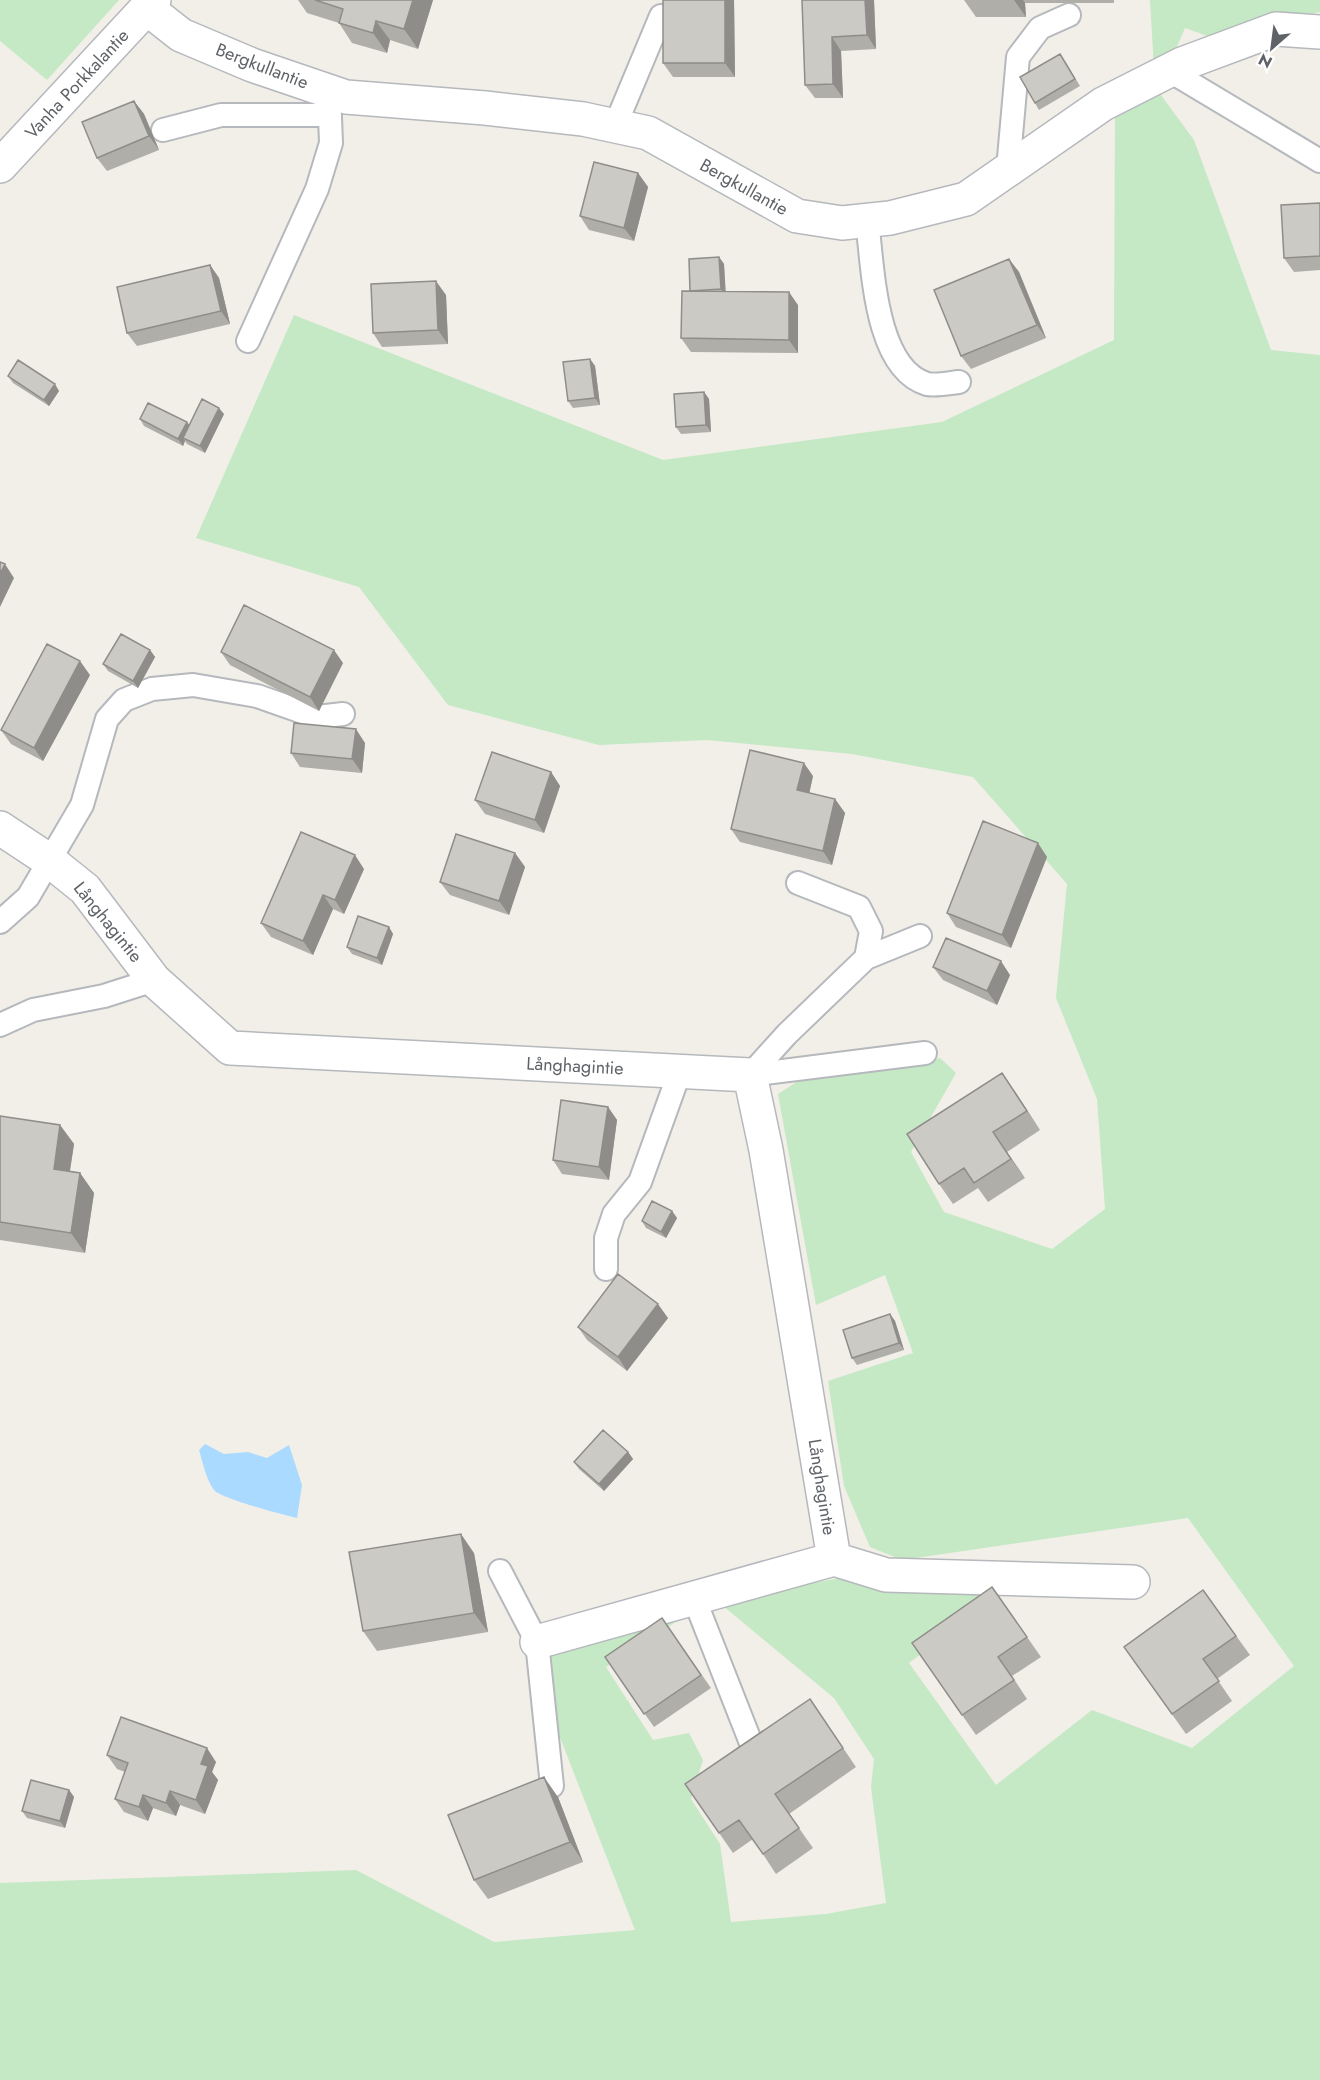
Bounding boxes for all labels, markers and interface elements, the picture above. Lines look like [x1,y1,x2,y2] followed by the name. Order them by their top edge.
[1242,18,1302,78] north arrow
[19,23,135,145] street label: Vanha Porkkalantie
[212,36,312,96] street label: Bergkullantie
[1254,48,1276,74] text: N
[695,152,793,222] street label: Bergkullantie
[67,876,149,968] street label: Långhagintie
[526,1050,624,1082] street label: Långhagintie
[802,1437,842,1537] street label: Långhagintie

